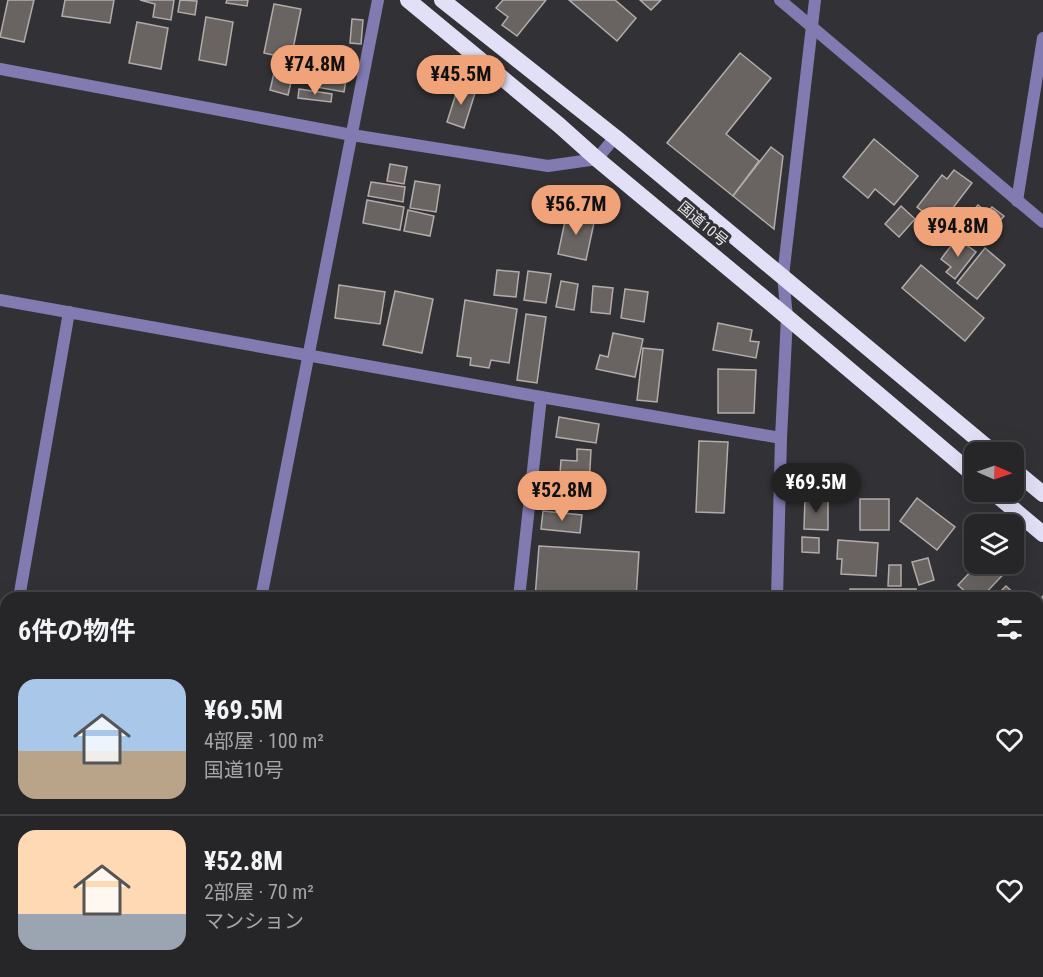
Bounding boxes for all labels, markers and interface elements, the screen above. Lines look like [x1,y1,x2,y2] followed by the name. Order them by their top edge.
[266,45,364,96] pin: ¥74.8M
[285,52,345,76] text: ¥74.8M
[412,55,510,106] pin: ¥45.5M
[431,62,491,86] text: ¥45.5M
[527,185,625,236] pin: ¥56.7M
[546,192,606,216] text: ¥56.7M
[674,198,732,250] street label: 国道10号
[909,207,1007,258] pin: ¥94.8M
[928,214,988,238] text: ¥94.8M
[964,442,1024,502] north arrow
[964,442,1024,574] map controls
[767,463,865,514] pin: ¥69.5M
[786,470,846,494] text: ¥69.5M
[513,471,611,522] pin: ¥52.8M
[532,478,592,502] text: ¥52.8M
[964,514,1024,574] button: layers
[993,612,1026,645] icon: filters
[18,616,135,646] text: 6件の物件
[204,695,283,725] text: ¥69.5M
[66,703,138,775] icon: home
[993,723,1026,756] icon: heart
[204,729,324,753] text: 4部屋 · 100 m²
[204,758,284,782] text: 国道10号
[204,846,283,876] text: ¥52.8M
[66,854,138,926] icon: home
[993,874,1026,907] icon: heart
[204,880,314,904] text: 2部屋 · 70 m²
[204,909,304,933] text: マンション

